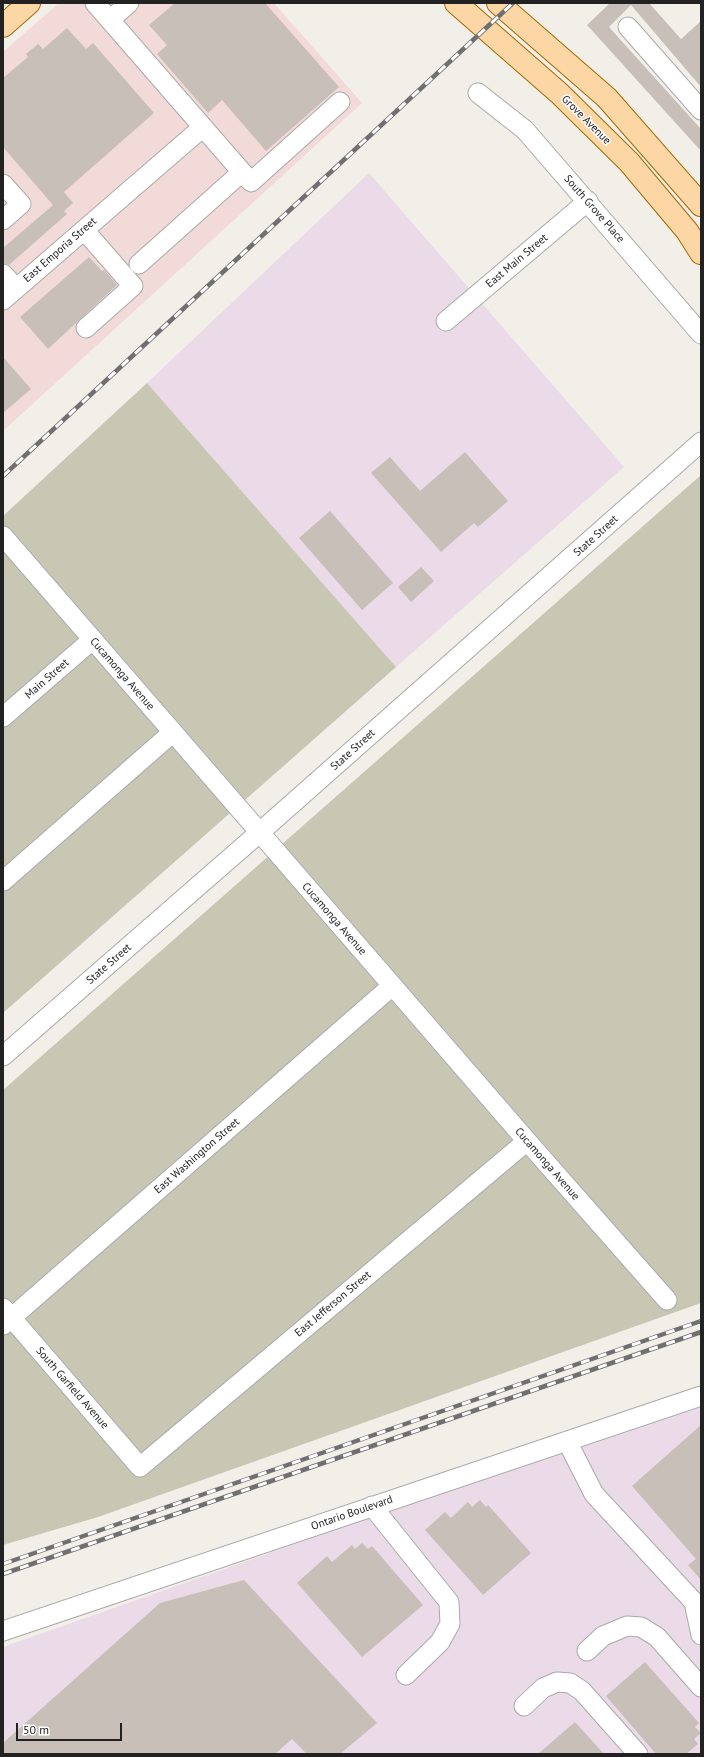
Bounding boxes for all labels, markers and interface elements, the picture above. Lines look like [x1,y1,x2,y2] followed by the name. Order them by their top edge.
[559,93,613,147] street label: Grove Avenue
[561,172,627,246] street label: South Grove Place
[21,215,99,285] street label: East Emporia Street
[483,231,551,291] street label: East Main Street
[571,513,621,559] street label: State Street
[87,635,157,713] street label: Cucamonga Avenue
[22,656,72,702] street label: Main Street
[328,727,378,773] street label: State Street
[299,880,369,958] street label: Cucamonga Avenue
[84,941,134,987] street label: State Street
[152,1115,242,1197] street label: East Washington Street
[512,1125,582,1203] street label: Cucamonga Avenue
[292,1268,374,1340] street label: East Jefferson Street
[33,1344,111,1432] street label: South Garfield Avenue
[309,1493,395,1533] street label: Ontario Boulevard
[18,1715,124,1741] scale bar
[23,1722,49,1737] text: 50 m

